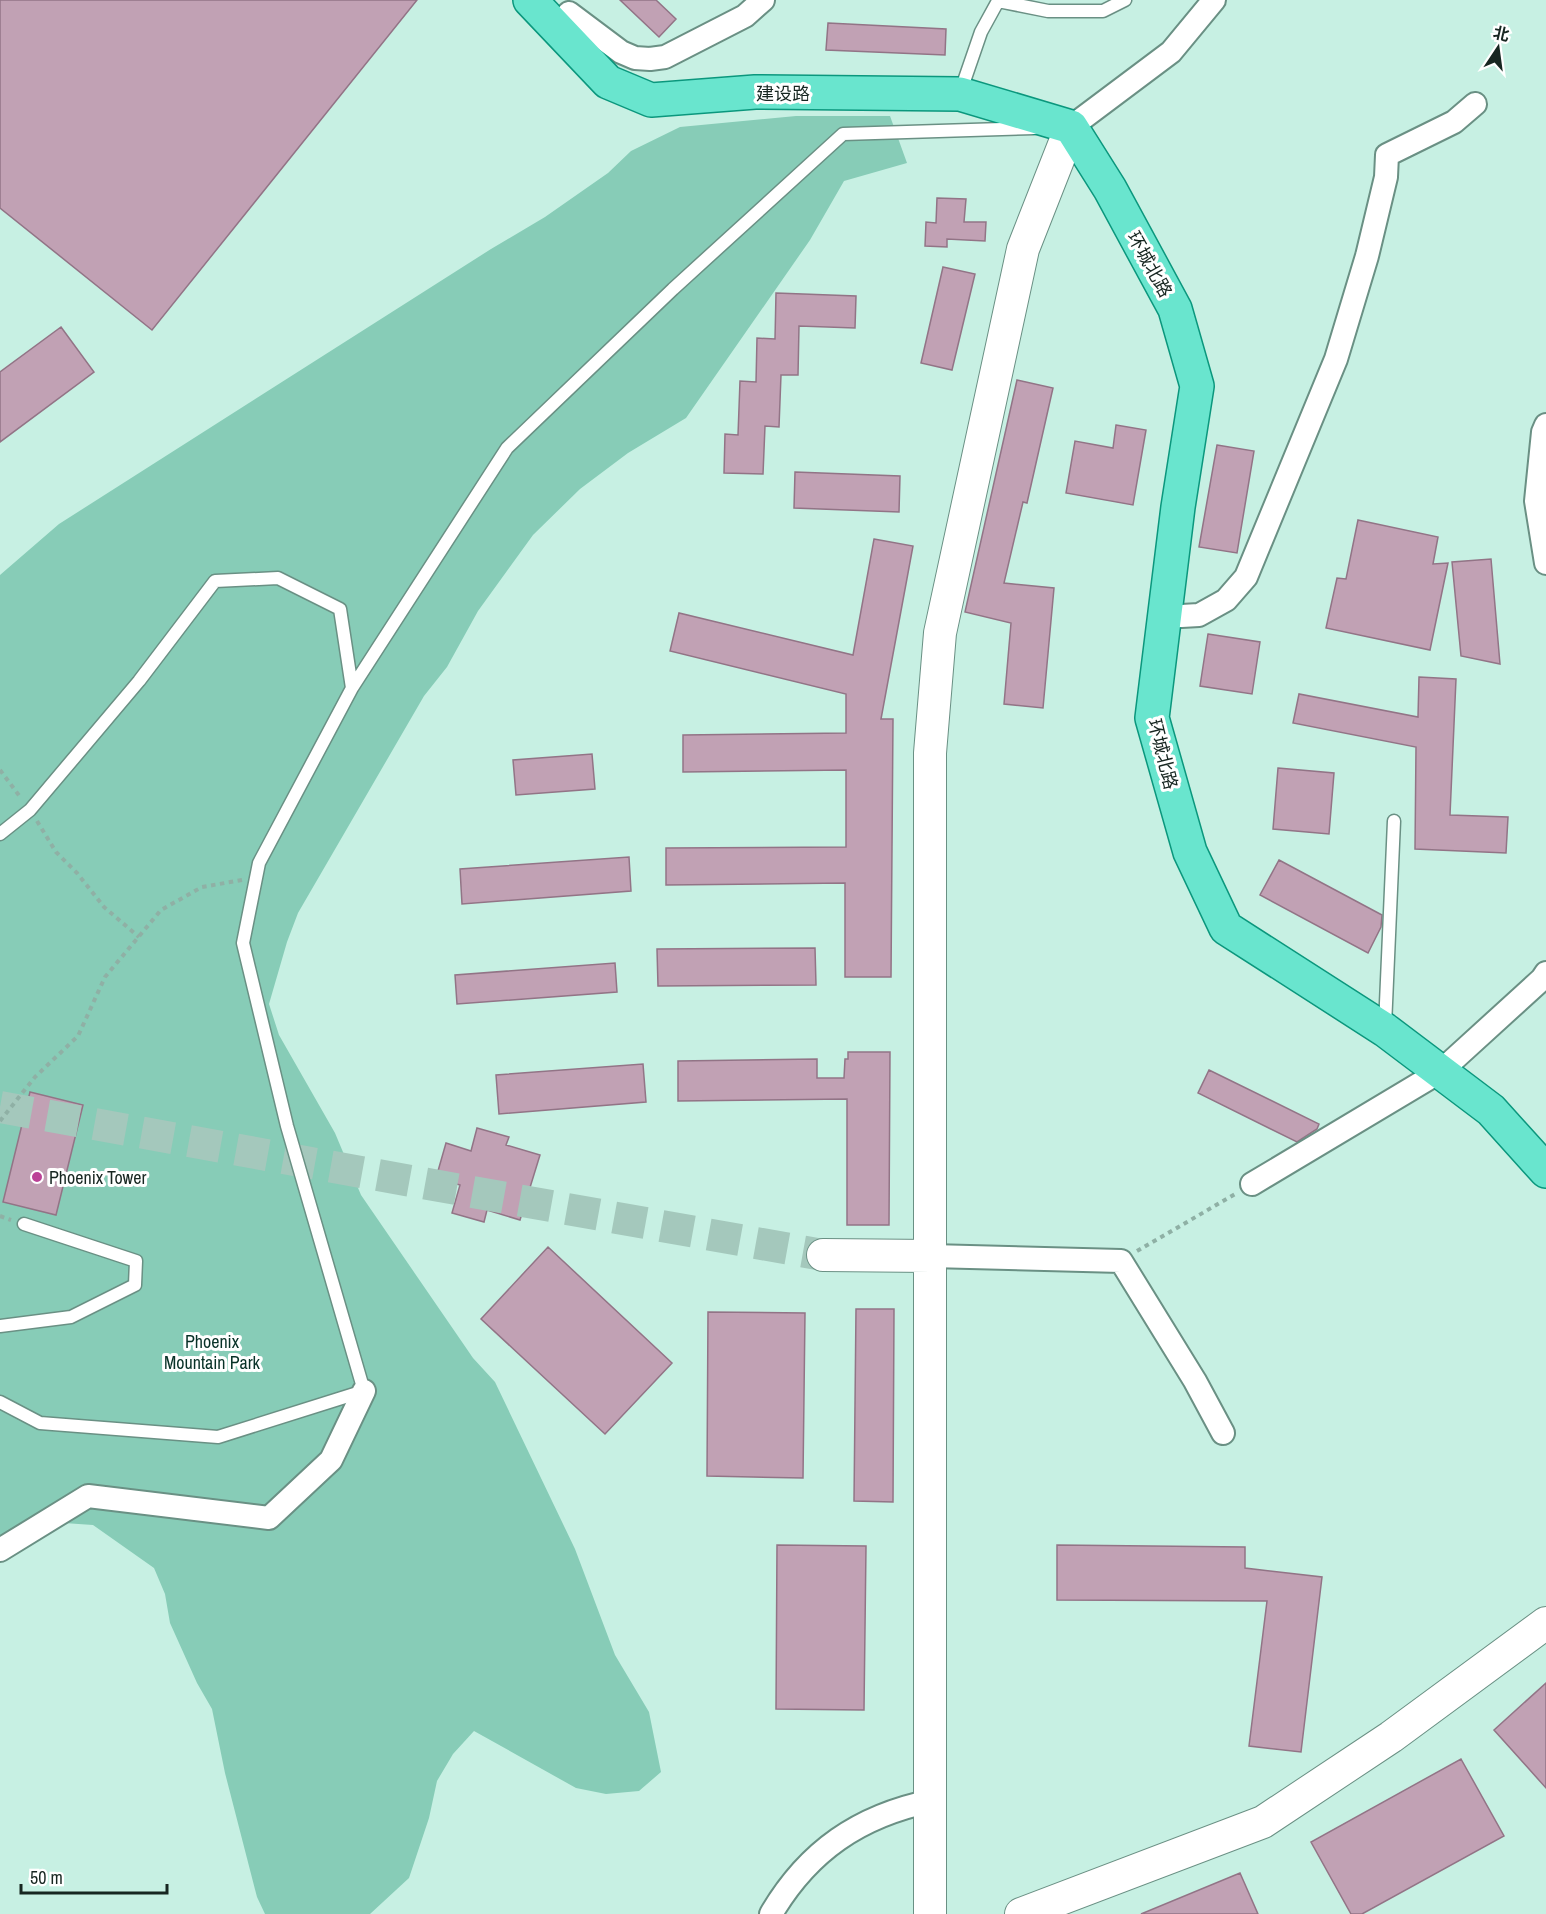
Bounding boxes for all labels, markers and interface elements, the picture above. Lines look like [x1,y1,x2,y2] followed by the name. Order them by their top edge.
[1468,18,1528,78] north arrow
[1491,21,1512,46] text: 北
[756,81,810,106] street label: 建设路
[1122,226,1178,302] street label: 环城北路
[1142,716,1184,792] street label: 环城北路
[49,1165,146,1190] place label: Phoenix Tower
[30,1170,44,1184] marker: Phoenix Tower
[164,1329,261,1375] park label: Phoenix Mountain Park
[21,1857,166,1895] scale bar
[30,1865,63,1890] text: 50 m

